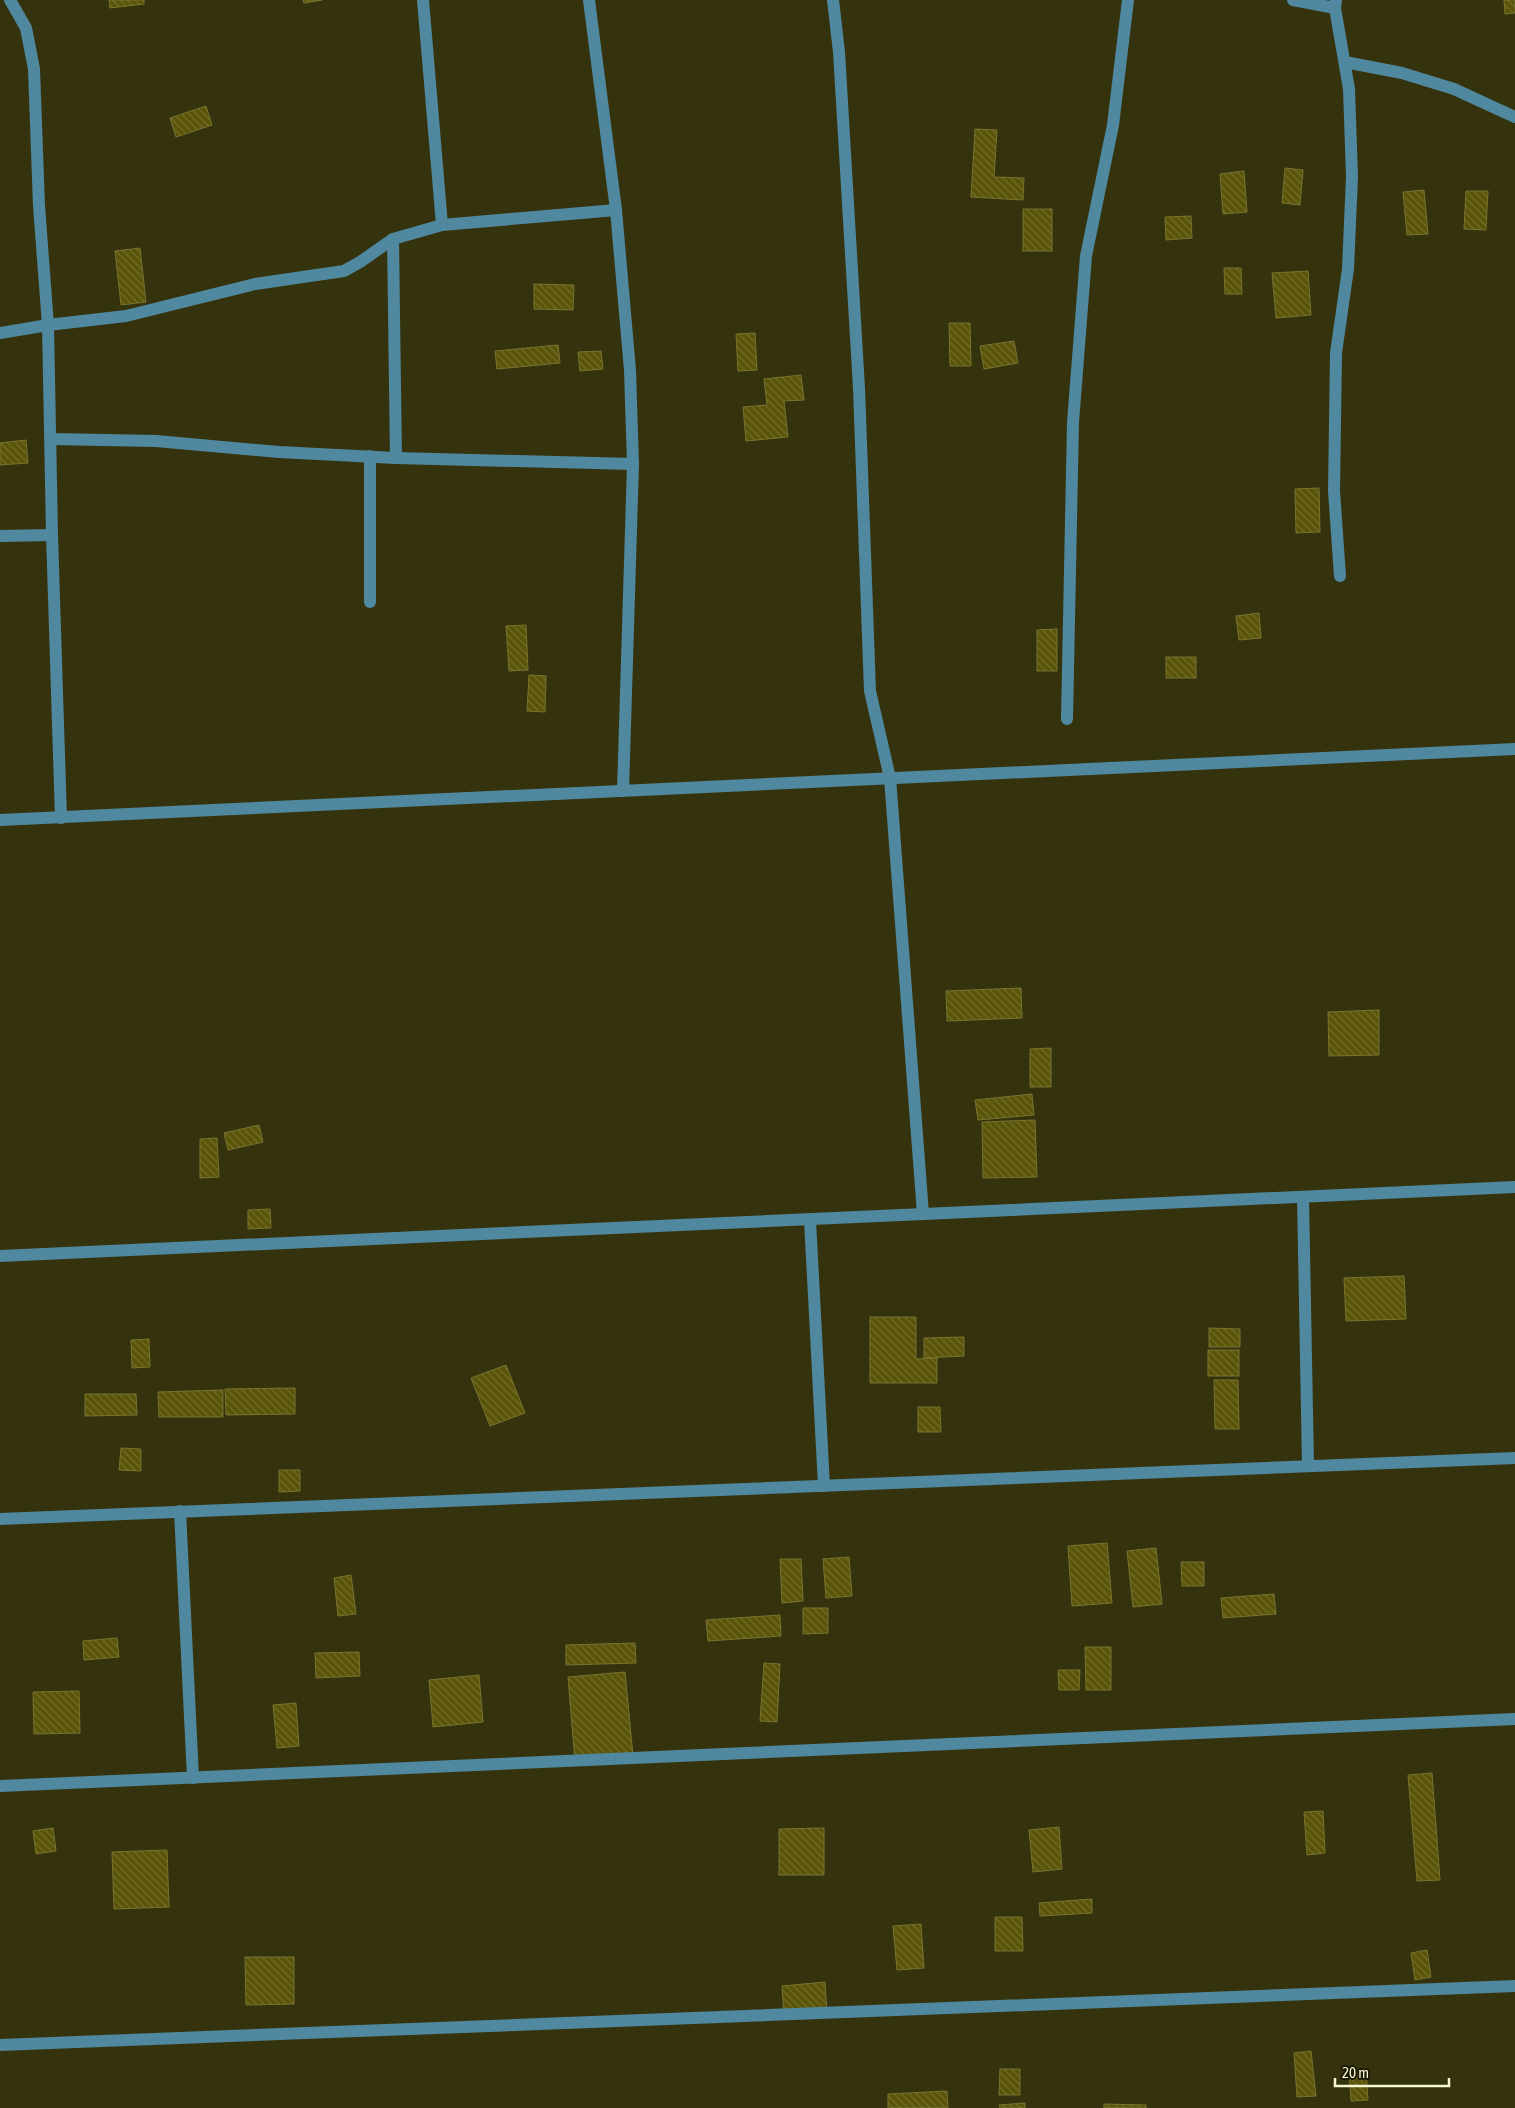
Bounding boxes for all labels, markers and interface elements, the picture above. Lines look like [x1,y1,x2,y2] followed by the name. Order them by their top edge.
[1335,2056,1449,2088] scale bar
[1342,2064,1369,2081] text: 20 m

